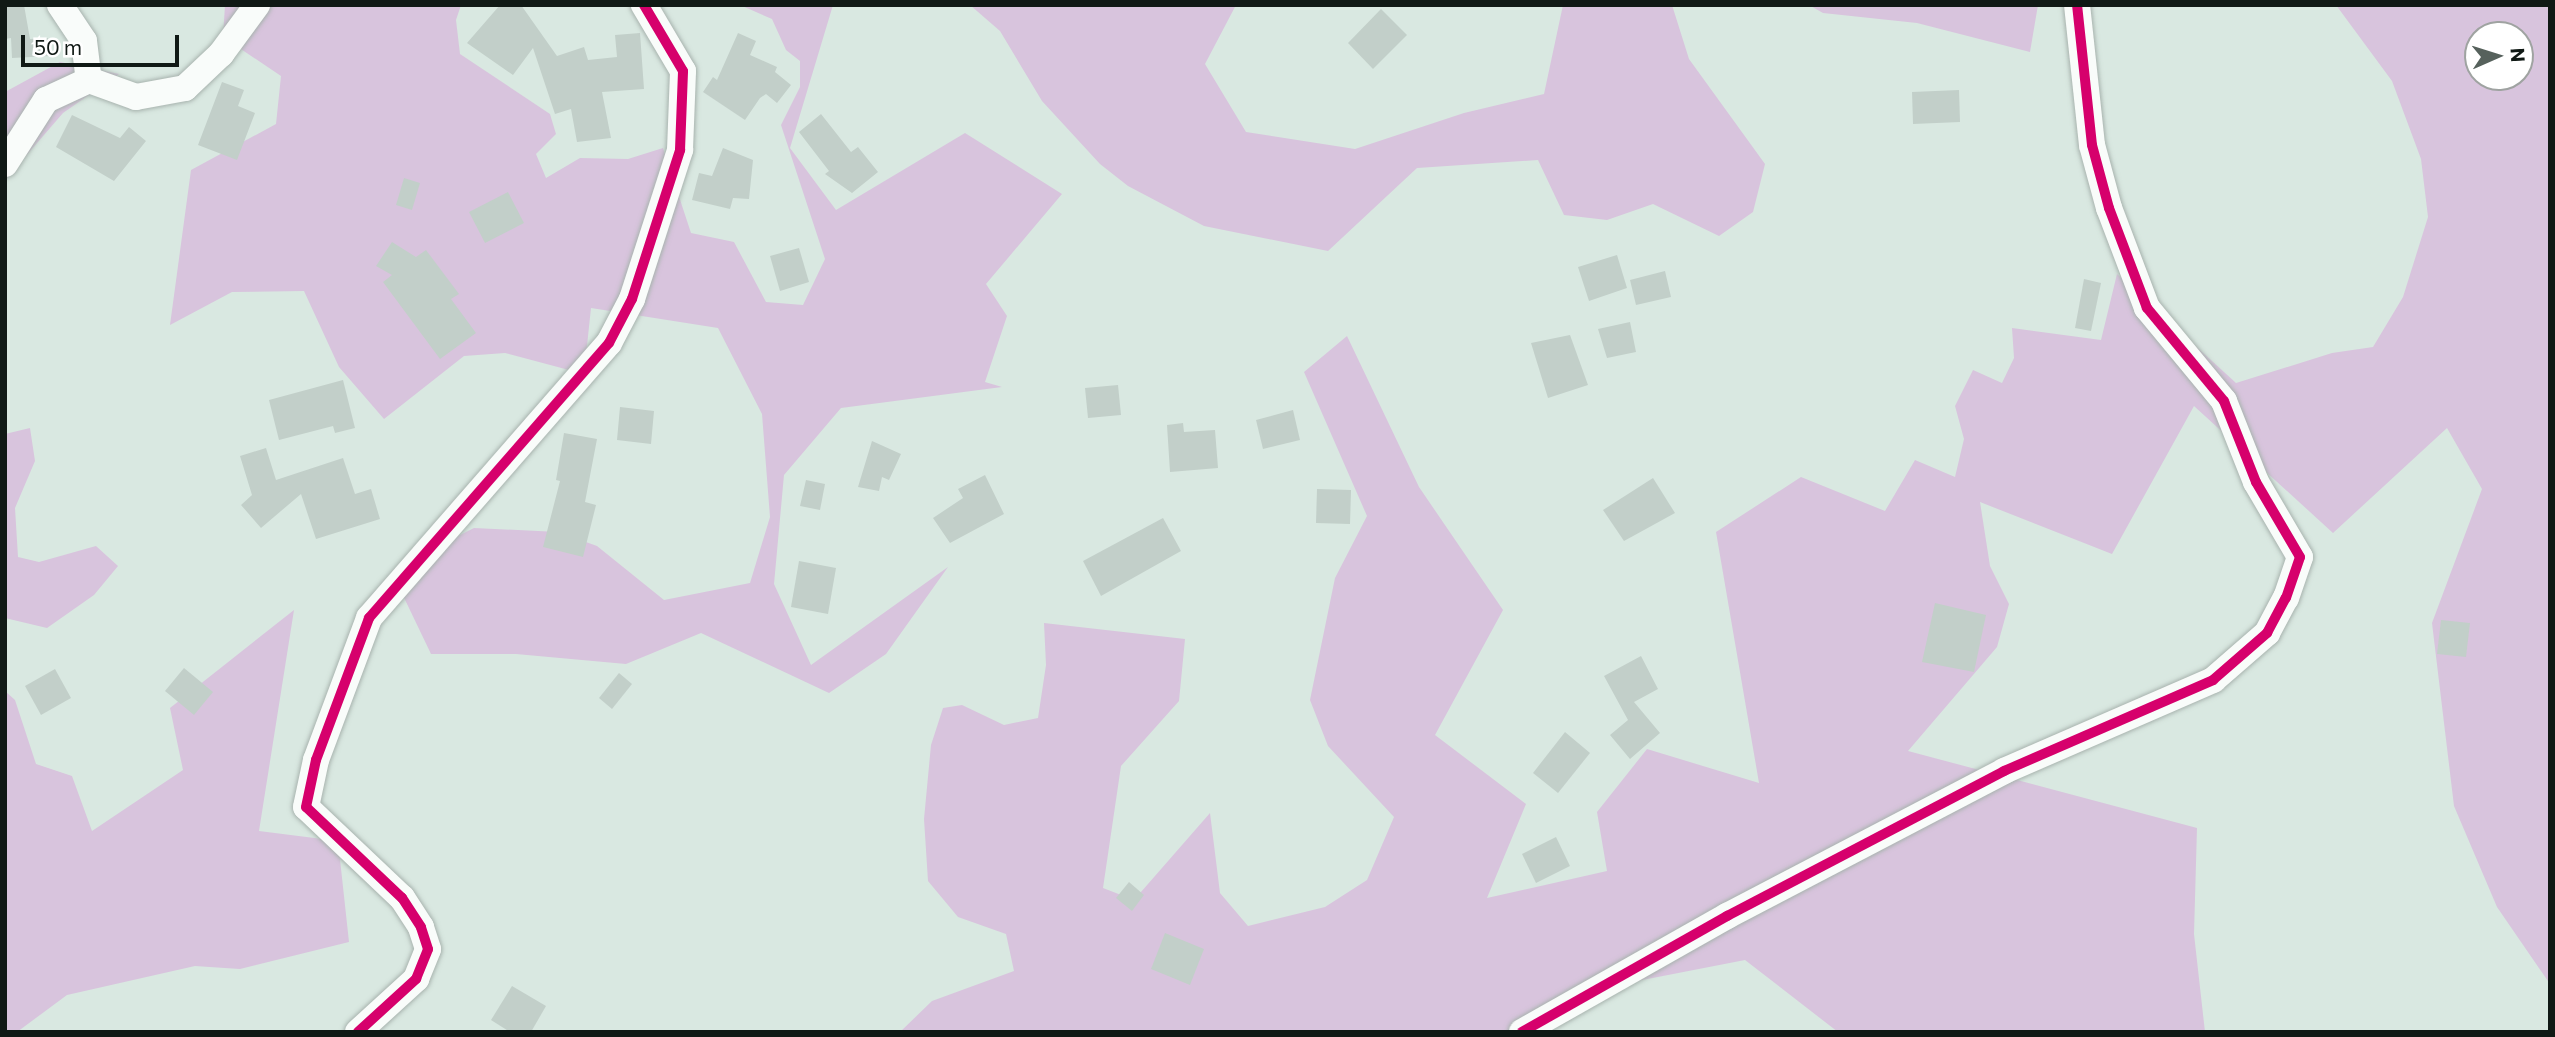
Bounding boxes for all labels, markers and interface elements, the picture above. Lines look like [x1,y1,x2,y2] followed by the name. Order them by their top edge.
[24,21,182,65] scale bar
[2464,21,2534,91] north arrow
[34,34,82,59] text: 50 m
[2507,47,2530,63] text: N

